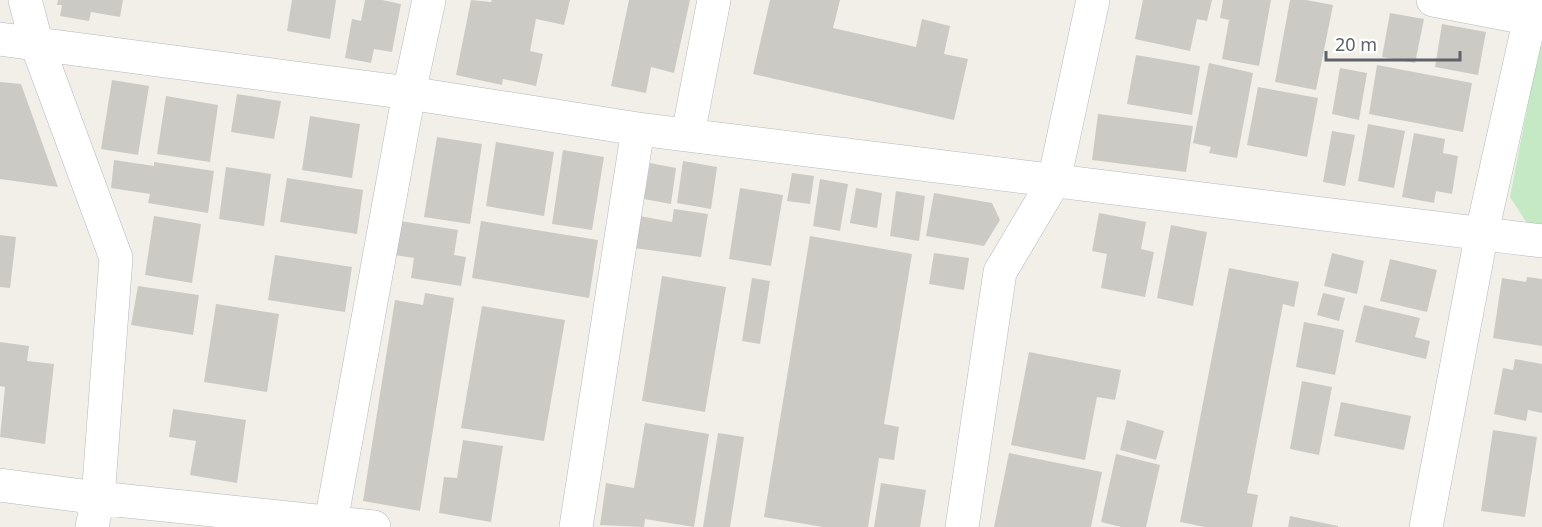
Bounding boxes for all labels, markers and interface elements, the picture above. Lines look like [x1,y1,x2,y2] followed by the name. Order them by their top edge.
[1326,24,1460,62] scale bar
[1335,32,1377,56] text: 20 m

